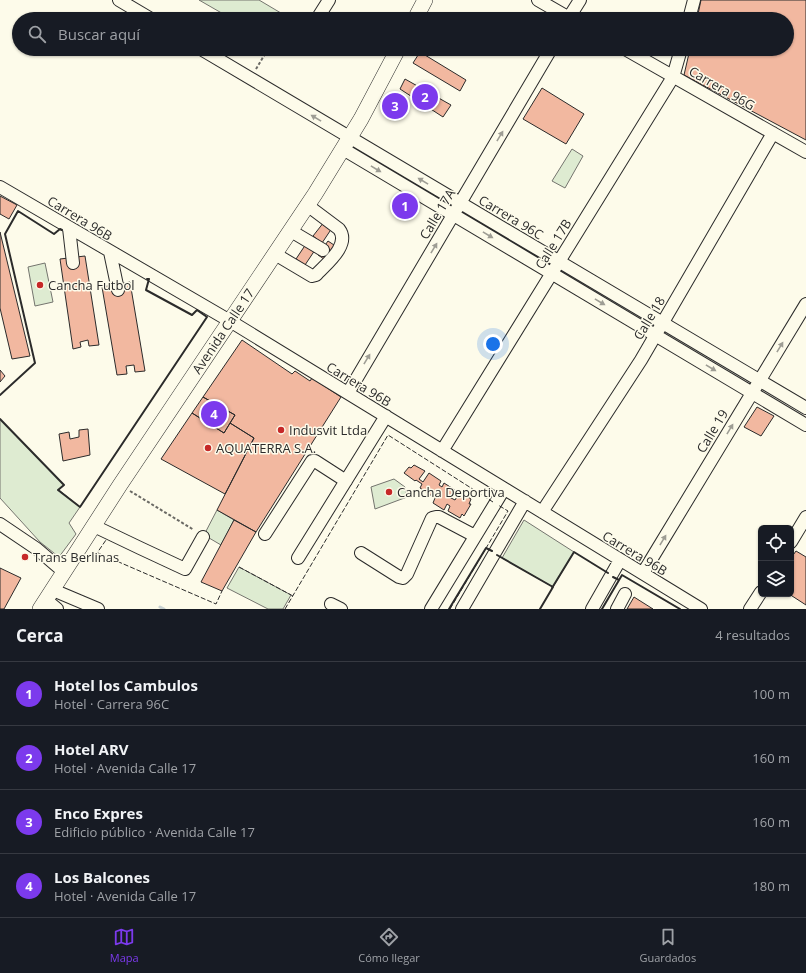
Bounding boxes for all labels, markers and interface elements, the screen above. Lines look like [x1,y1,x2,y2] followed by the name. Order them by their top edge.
[12,12,794,56] search box
[26,23,48,45] icon: search
[58,24,140,44] text: Buscar aquí
[686,62,758,114] street label: Carrera 96G
[412,82,438,112] pin: 2
[382,91,408,121] pin: 3
[310,114,322,121] one-way arrow
[496,130,503,142] one-way arrow
[370,165,382,172] one-way arrow
[417,178,429,185] one-way arrow
[415,185,459,243] street label: Calle 17A
[392,191,418,221] pin: 1
[475,191,547,243] street label: Carrera 96C
[44,192,116,244] street label: Carrera 96B
[531,216,575,272] street label: Calle 17B
[482,232,494,239] one-way arrow
[430,242,437,253] one-way arrow
[48,276,135,294] place label: Cancha Futbol
[35,280,45,290] marker: Cancha Futbol
[188,285,258,377] street label: Avenida Calle 17
[629,293,669,343] street label: Calle 18
[594,298,606,305] one-way arrow
[483,334,503,354] your location
[776,341,783,353] one-way arrow
[364,353,371,365] one-way arrow
[323,358,395,410] street label: Carrera 96B
[705,365,717,372] one-way arrow
[201,399,227,429] pin: 4
[692,406,732,456] street label: Calle 19
[289,421,367,439] place label: Indusvit Ltda
[726,424,734,434] one-way arrow
[276,425,286,435] marker: Indusvit Ltda
[216,439,316,457] place label: AQUATERRA S.A.
[203,443,213,453] marker: AQUATERRA S.A.
[397,483,505,501] place label: Cancha Deportiva
[384,487,394,497] marker: Cancha Deportiva
[758,525,794,597] map controls
[758,525,794,561] button: locate
[599,527,671,579] street label: Carrera 96B
[659,534,666,546] one-way arrow
[33,548,119,566] place label: Trans Berlinas
[20,552,30,562] marker: Trans Berlinas
[758,561,794,597] button: layers
[16,624,64,647] text: Cerca
[715,626,790,644] text: 4 resultados
[54,675,198,695] text: Hotel los Cambulos
[25,685,33,703] text: 1
[752,685,790,703] text: 100 m
[54,695,169,713] text: Hotel · Carrera 96C
[54,739,129,759] text: Hotel ARV
[25,749,33,767] text: 2
[752,749,790,767] text: 160 m
[54,759,196,777] text: Hotel · Avenida Calle 17
[54,803,143,823] text: Enco Expres
[25,813,33,831] text: 3
[752,813,790,831] text: 160 m
[54,823,255,841] text: Edificio público · Avenida Calle 17
[54,867,150,887] text: Los Balcones
[25,877,33,895] text: 4
[752,877,790,895] text: 180 m
[54,887,196,905] text: Hotel · Avenida Calle 17
[110,926,139,965] tab: Mapa
[358,926,420,965] tab: Cómo llegar
[639,926,696,965] tab: Guardados

